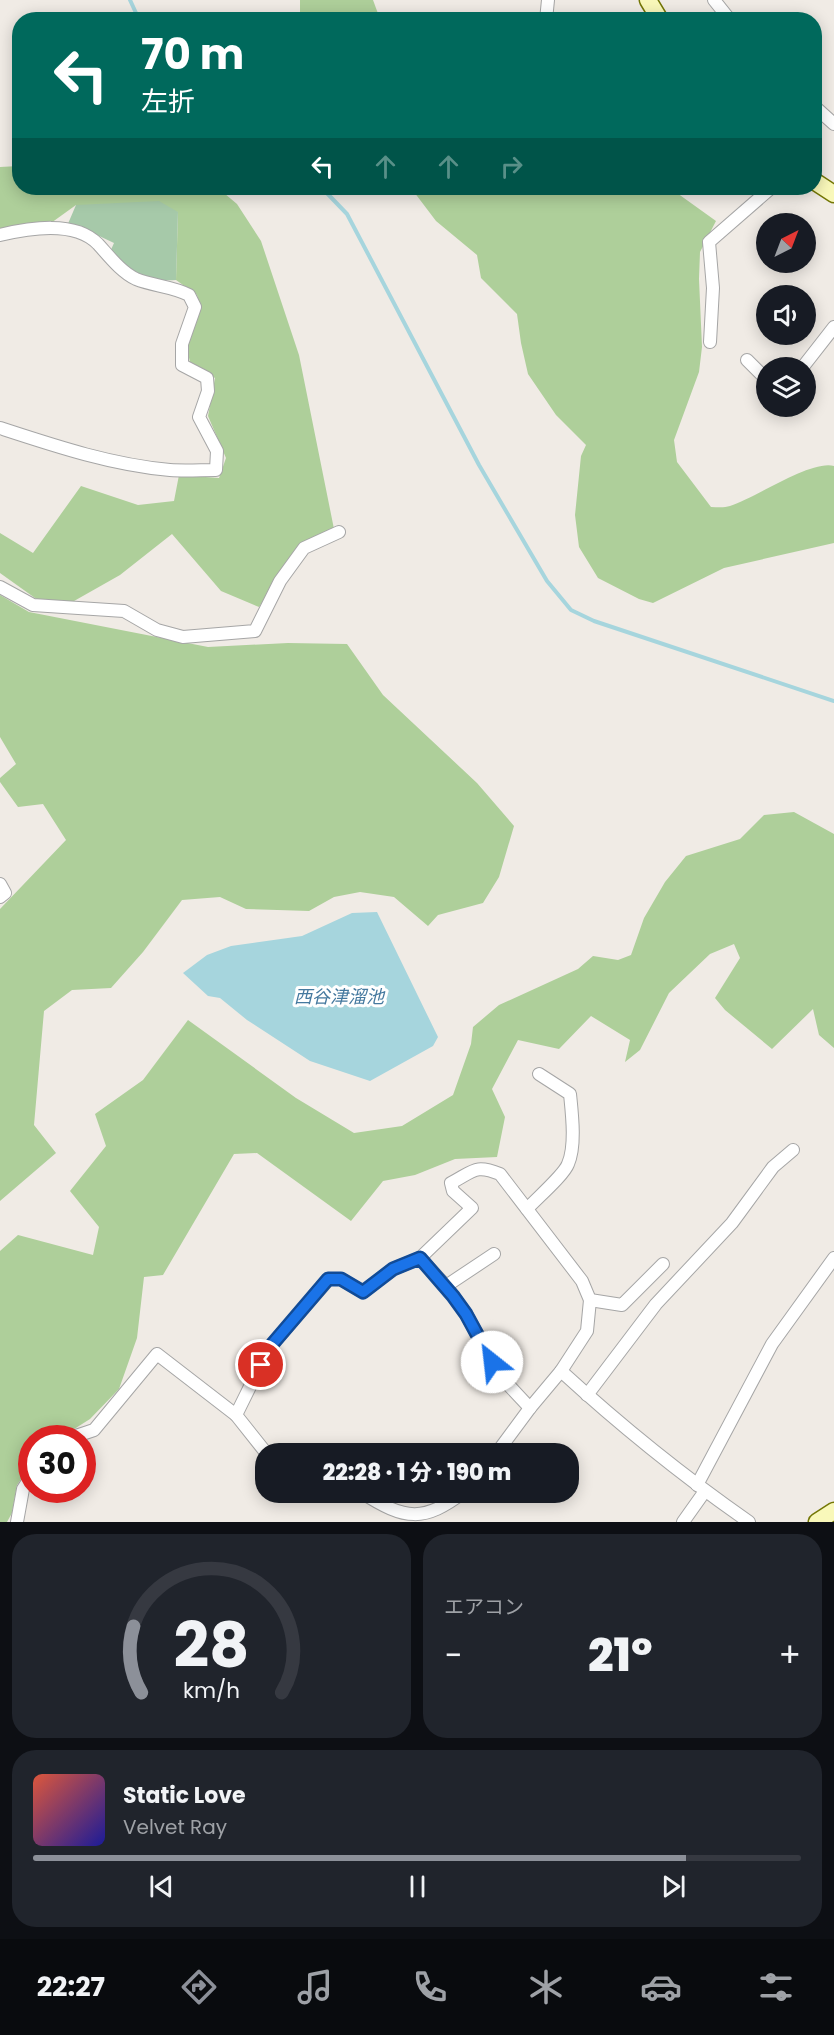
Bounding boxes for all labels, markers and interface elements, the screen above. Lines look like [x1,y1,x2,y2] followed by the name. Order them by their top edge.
[141,25,244,84] text: 70 m
[42,36,120,114] icon: left
[141,83,195,120] text: 左折
[306,150,339,183] icon: left
[369,150,402,183] icon: ahead
[432,150,465,183] icon: ahead
[495,150,528,183] icon: right
[756,213,816,273] north arrow
[756,213,816,417] map controls
[756,285,816,345] button: sound
[756,357,816,417] button: layers
[294,984,386,1009] water label: 西谷津溜池
[460,1330,524,1394] position arrow
[235,1339,286,1390] pin
[244,1348,277,1381] icon: arrive
[18,1425,96,1503] speed limit sign: 30
[323,1457,511,1488] text: 22:28 · 1 分 · 190 m
[444,1593,524,1621] text: エアコン
[173,1601,250,1689] text: 28
[588,1624,653,1687] text: 21°
[444,1632,462,1679] text: −
[778,1632,801,1679] text: +
[183,1675,240,1706] text: km/h
[123,1780,246,1811] text: Static Love
[123,1813,227,1841] text: Velvet Ray
[145,1870,178,1903] icon: previous
[401,1870,434,1903] icon: pause
[657,1870,690,1903] icon: next
[178,1966,220,2008] icon: directions
[294,1966,336,2008] icon: music
[409,1966,451,2008] icon: phone
[525,1966,567,2008] icon: climate
[640,1966,682,2008] icon: car
[755,1966,797,2008] icon: filters
[37,1968,105,2005] text: 22:27

